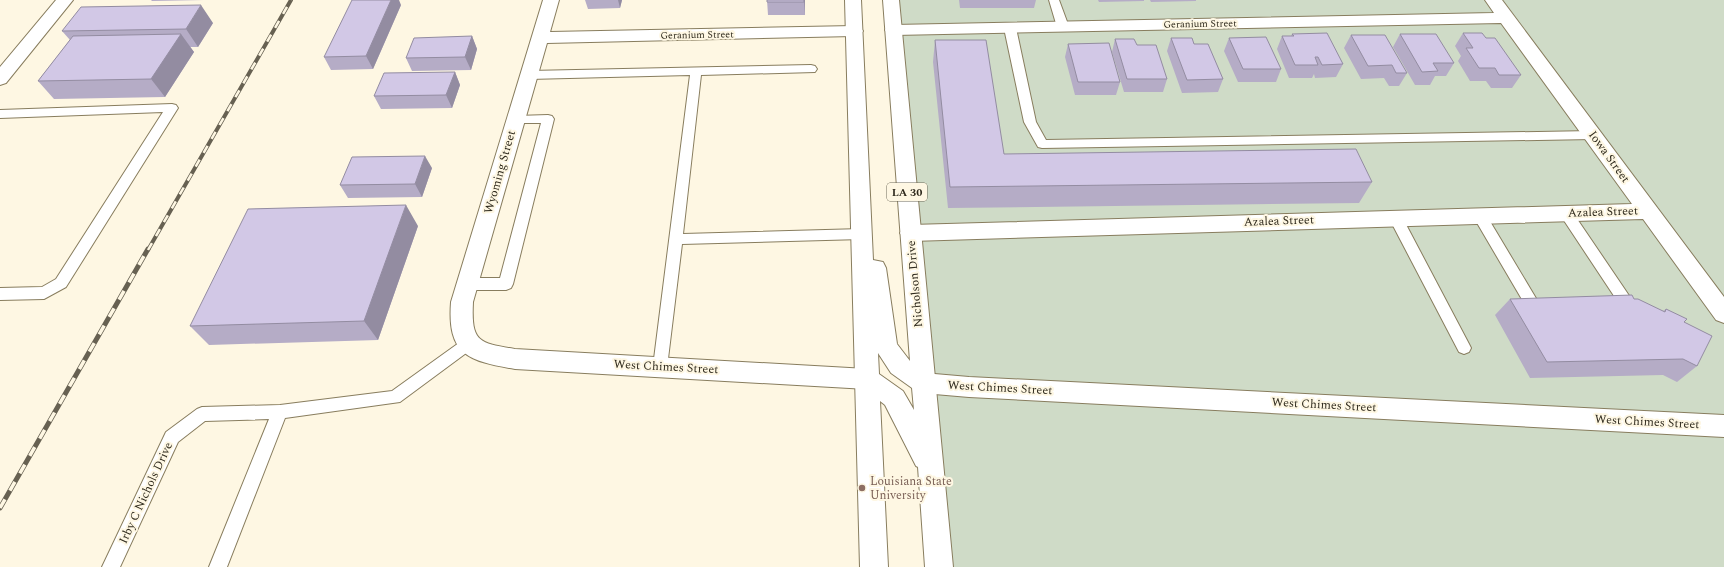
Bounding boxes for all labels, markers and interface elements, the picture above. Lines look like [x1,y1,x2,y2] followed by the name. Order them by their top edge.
[1163,15,1237,33] street label: Geranium Street
[660,26,734,44] street label: Geranium Street
[1584,127,1634,187] street label: Iowa Street
[479,128,521,216] street label: Wyoming Street
[887,183,927,201] road number: LA 30
[1568,201,1638,223] street label: Azalea Street
[1244,210,1314,232] street label: Azalea Street
[902,240,928,328] street label: Nicholson Drive
[613,355,719,379] street label: West Chimes Street
[947,376,1053,400] street label: West Chimes Street
[1271,393,1377,417] street label: West Chimes Street
[1594,410,1700,434] street label: West Chimes Street
[114,439,178,547] street label: Irby C Nichols Drive
[870,472,952,505] place label: Louisiana State University
[857,483,867,493] marker: Louisiana State University

